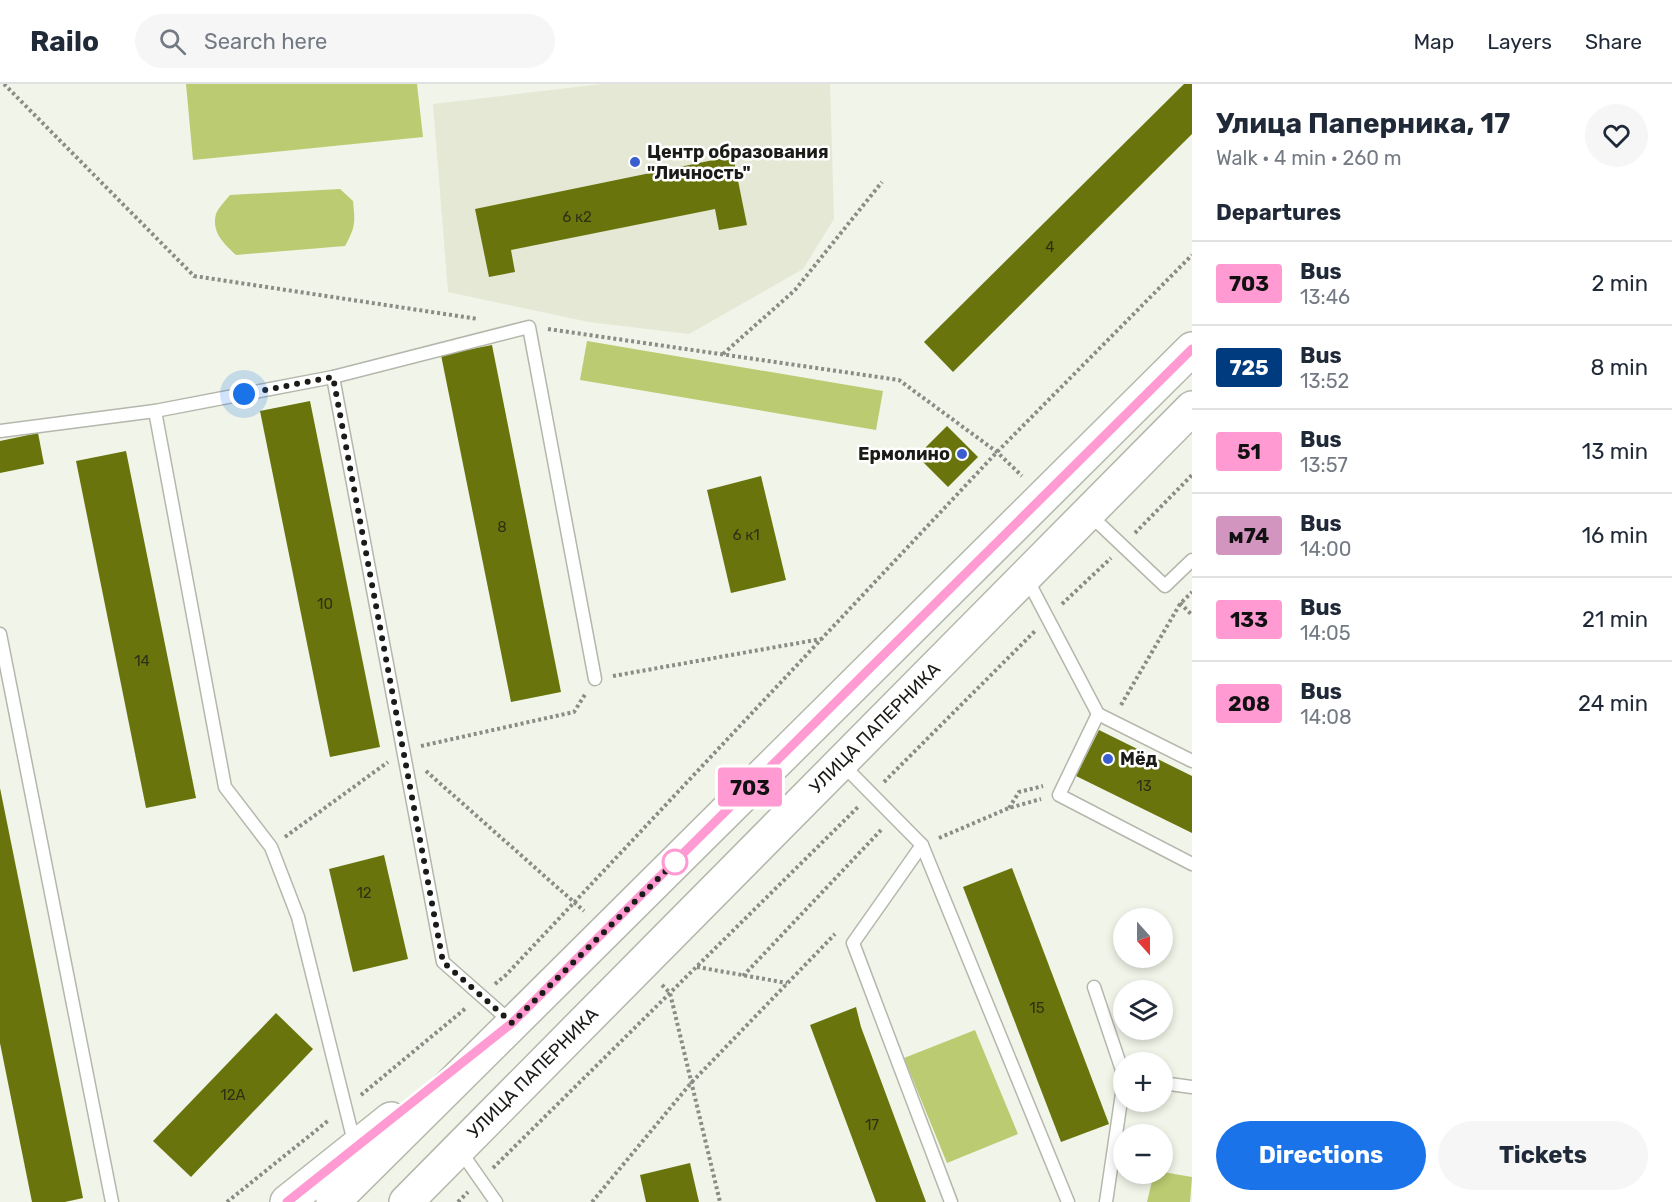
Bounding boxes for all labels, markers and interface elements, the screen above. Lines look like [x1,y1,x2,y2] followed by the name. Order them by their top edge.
[135,14,555,68] search box
[30,25,99,58] text: Railo
[156,25,189,58] icon: search
[204,28,327,55] text: Search here
[1413,29,1454,54] text: Map
[1487,29,1552,54] text: Layers
[1585,29,1642,54] text: Share
[1585,104,1648,167] button: heart
[1216,107,1510,140] text: Улица Паперника, 17
[647,141,829,184] place label: Центр образования "Личность"
[1216,146,1402,170] text: Walk · 4 min · 260 m
[628,155,642,169] marker: Центр образования "Личность"
[1216,199,1341,226] text: Departures
[562,208,592,226] house number: 6 к2
[1045,238,1055,256] house number: 4
[1300,258,1342,285] text: Bus
[1591,270,1648,297] text: 2 min
[1229,271,1269,296] text: 703
[1300,285,1350,309] text: 13:46
[1300,342,1342,369] text: Bus
[1590,354,1648,381] text: 8 min
[1229,355,1269,380] text: 725
[1300,369,1349,393] text: 13:52
[229,379,259,409] your location
[1300,426,1342,453] text: Bus
[1582,438,1648,465] text: 13 min
[1237,439,1261,464] text: 51
[858,443,950,465] place label: Ермолино
[955,447,969,461] marker: Ермолино
[1300,453,1348,477] text: 13:57
[1300,510,1342,537] text: Bus
[497,518,507,536] house number: 8
[1582,522,1648,549] text: 16 min
[1229,523,1269,548] text: м74
[732,526,760,544] house number: 6 к1
[1300,537,1352,561] text: 14:00
[1300,594,1342,621] text: Bus
[317,595,333,613] house number: 10
[1582,606,1648,633] text: 21 min
[1230,607,1268,632] text: 133
[1300,621,1351,645] text: 14:05
[134,652,150,670] house number: 14
[805,658,945,798] street label: УЛИЦА ПАПЕРНИКА
[1300,678,1342,705] text: Bus
[1578,690,1648,717] text: 24 min
[1228,691,1270,716] text: 208
[1300,705,1352,729] text: 14:08
[1120,748,1158,770] place label: Мёд
[1101,752,1115,766] marker: Мёд
[716,768,784,806] line badge: 703
[730,775,770,800] text: 703
[1136,777,1152,795] house number: 13
[662,849,688,875] unlabelled marker
[356,884,372,902] house number: 12
[1113,908,1173,968] north arrow
[1113,908,1173,1184] map controls
[1113,980,1173,1040] button: layers
[1029,999,1045,1017] house number: 15
[463,1003,603,1143] street label: УЛИЦА ПАПЕРНИКА
[1113,1052,1173,1112] button: +
[220,1086,246,1104] house number: 12А
[865,1116,879,1134] house number: 17
[1216,1121,1426,1190] button: Directions
[1438,1121,1648,1190] button: Tickets
[1113,1124,1173,1184] button: −

